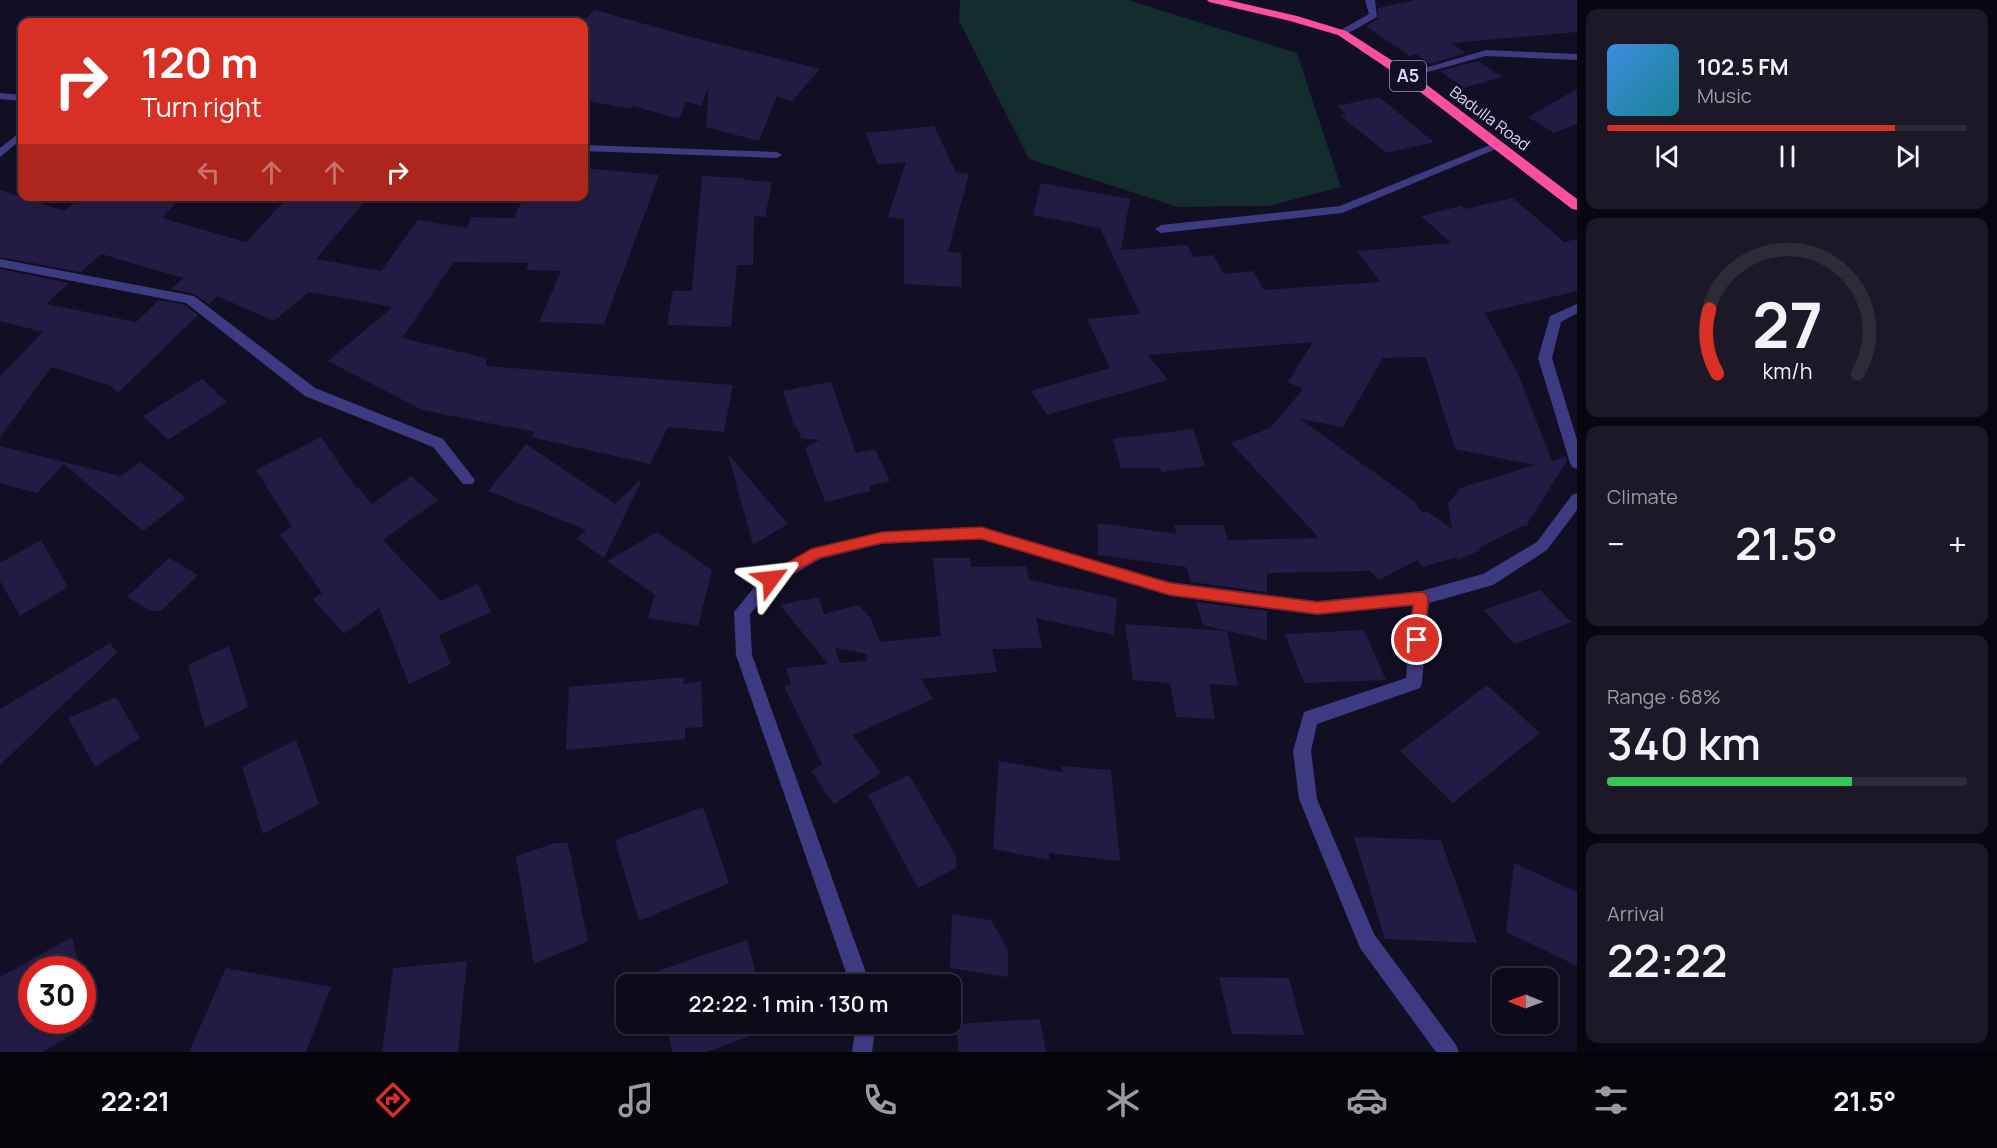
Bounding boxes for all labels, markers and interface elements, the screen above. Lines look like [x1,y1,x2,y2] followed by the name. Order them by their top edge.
[141,33,258,91] text: 120 m
[42,42,120,120] icon: right
[1697,52,1789,82] text: 102.5 FM
[1390,61,1426,91] road number: A5
[1445,81,1535,155] street label: Badulla Road
[1697,82,1752,109] text: Music
[141,88,262,125] text: Turn right
[1651,140,1684,173] icon: previous
[1771,140,1804,173] icon: pause
[1891,140,1924,173] icon: next
[192,156,225,189] icon: left
[255,156,288,189] icon: ahead
[318,156,351,189] icon: ahead
[381,156,414,189] icon: right
[1752,282,1822,368] text: 27
[1762,357,1812,386] text: km/h
[1607,483,1678,510] text: Climate
[1735,512,1838,574] text: 21.5°
[1607,521,1625,566] text: −
[1948,521,1967,566] text: +
[739,547,803,611] position arrow
[1391,614,1442,665] pin
[1400,623,1433,656] icon: arrive
[1607,683,1721,710] text: Range · 68%
[1607,712,1761,774] text: 340 km
[1607,900,1664,927] text: Arrival
[1607,929,1727,991] text: 22:22
[18,956,96,1034] speed limit sign: 30
[1492,968,1558,1034] north arrow
[1492,968,1558,1034] map controls
[689,989,888,1019] text: 22:22 · 1 min · 130 m
[372,1079,414,1121] icon: directions
[615,1079,657,1121] icon: music
[859,1079,901,1121] icon: phone
[1102,1079,1144,1121] icon: climate
[1346,1079,1388,1121] icon: car
[1590,1079,1632,1121] icon: filters
[101,1082,170,1119] text: 22:21
[1833,1082,1896,1119] text: 21.5°

